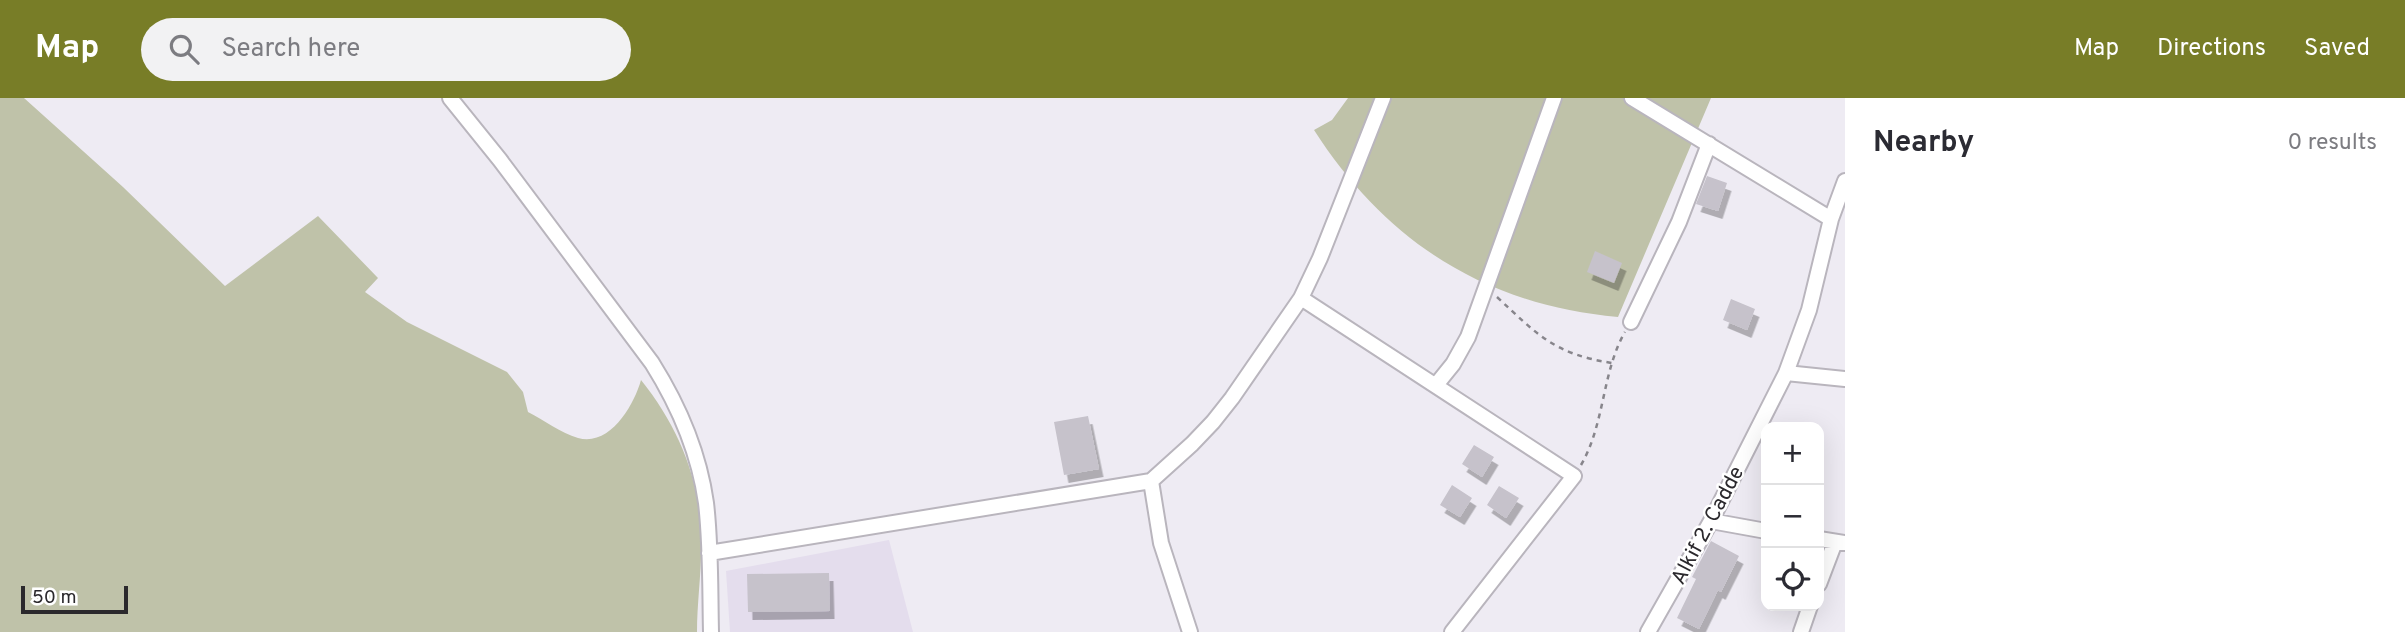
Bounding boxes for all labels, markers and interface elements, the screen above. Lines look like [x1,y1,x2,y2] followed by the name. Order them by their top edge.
[141,18,631,81] search box
[35,28,99,70] text: Map
[165,30,203,68] icon: search
[221,33,360,66] text: Search here
[2074,34,2119,64] text: Map
[2157,34,2266,64] text: Directions
[2304,34,2370,64] text: Saved
[1873,125,1974,162] text: Nearby
[2288,129,2377,158] text: 0 results
[1761,422,1824,611] map controls
[1761,422,1824,485] button: +
[1666,462,1751,590] street label: Alkif 2. Cadde
[1761,485,1824,548] button: −
[1761,548,1824,611] button: locate
[21,583,128,615] scale bar
[32,586,77,610] text: 50 m

